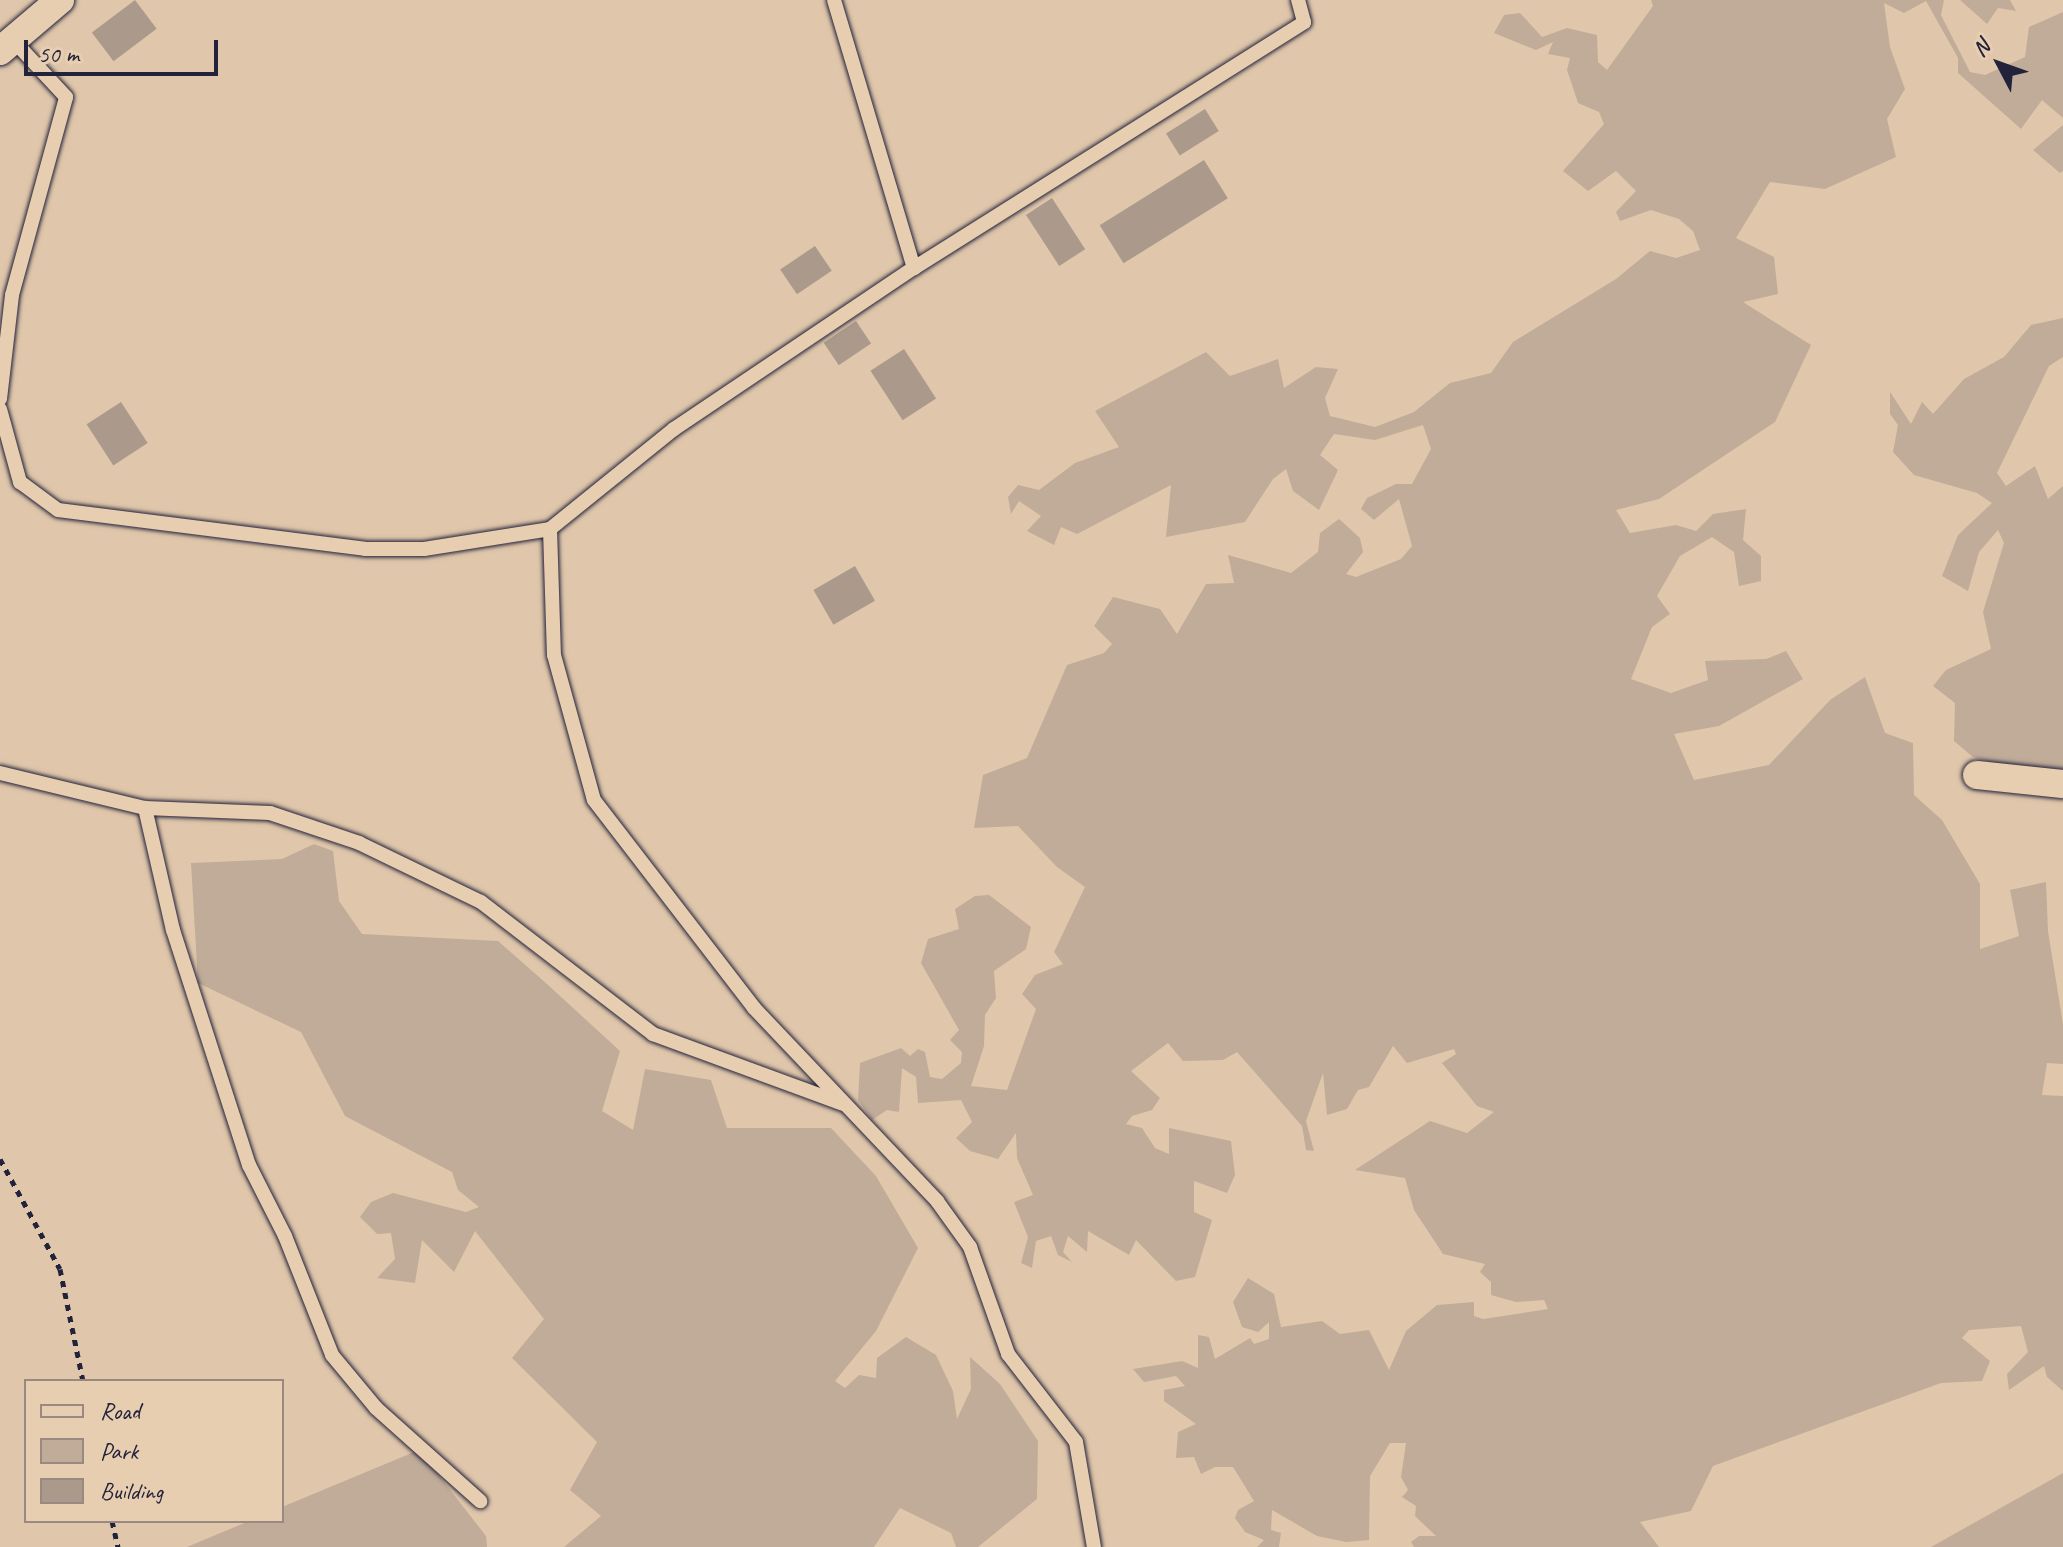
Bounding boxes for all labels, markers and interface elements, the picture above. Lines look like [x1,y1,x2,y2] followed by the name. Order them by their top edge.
[28,24,222,74] scale bar
[1959,24,2039,104] north arrow
[1966,34,1996,63] text: N
[38,39,79,69] text: 50 m
[24,1379,284,1523] legend
[100,1396,140,1426] text: Road
[100,1436,138,1466] text: Park
[100,1476,163,1506] text: Building

